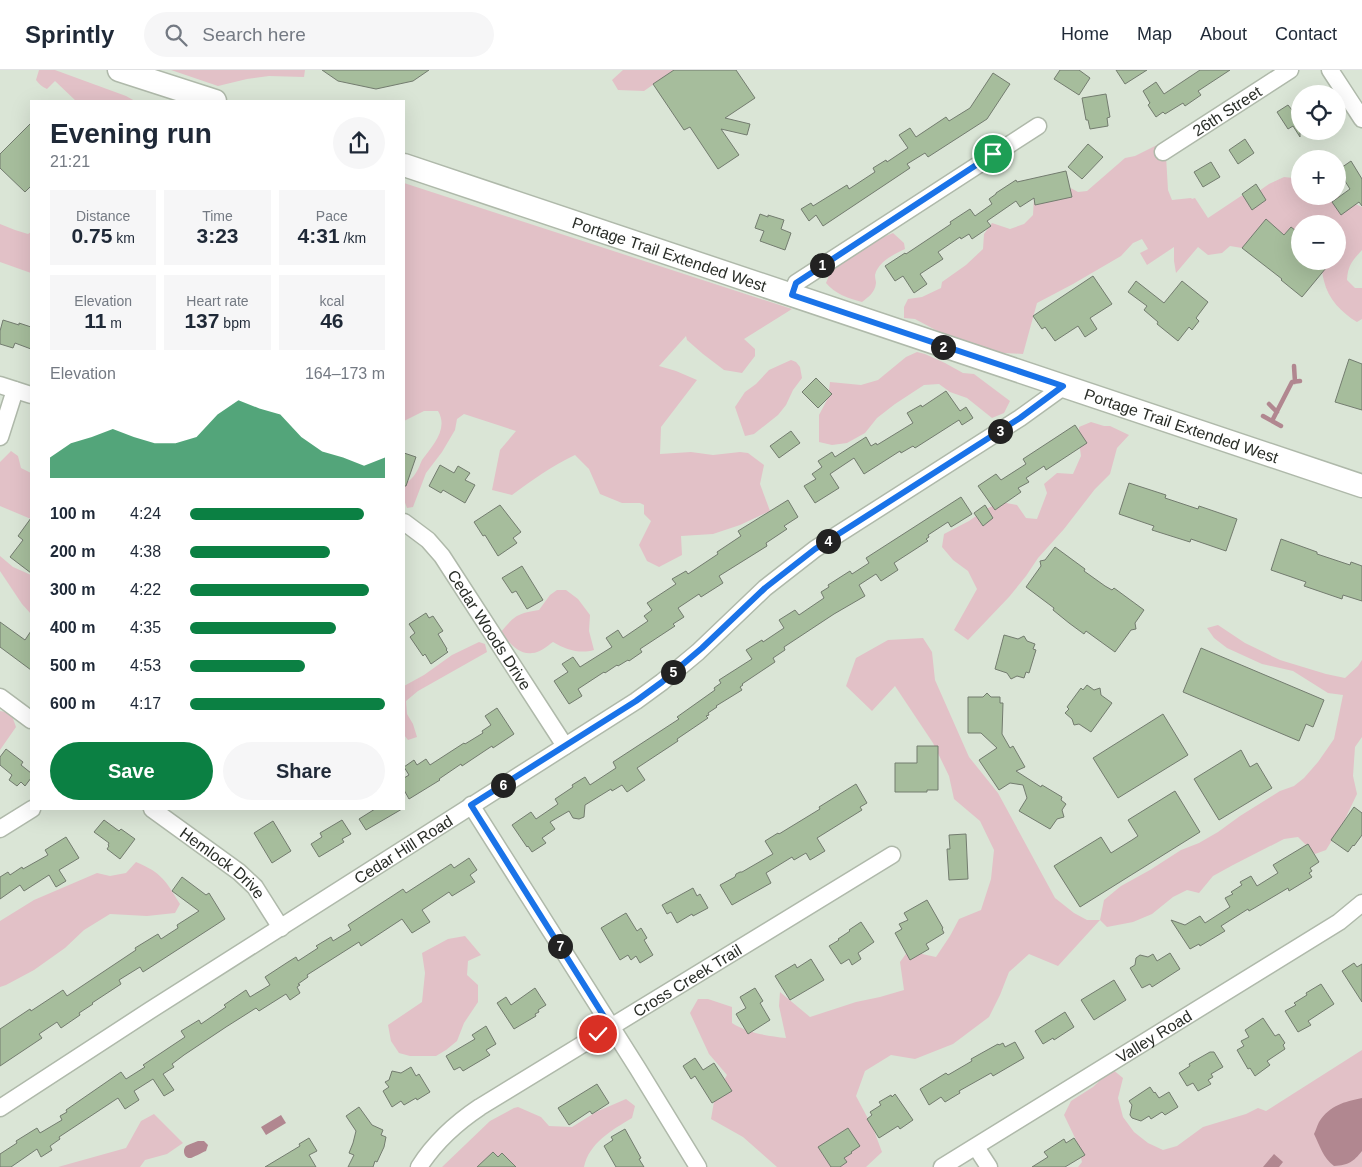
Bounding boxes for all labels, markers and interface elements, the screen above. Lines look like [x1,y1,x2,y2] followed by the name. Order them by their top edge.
[144,12,494,57] search box
[25,21,114,48] text: Sprintly
[162,21,190,49] icon: search
[202,24,306,45] text: Search here
[1061,24,1109,44] text: Home
[1137,24,1172,44] text: Map
[1200,24,1247,44] text: About
[1275,24,1337,44] text: Contact
[1190,83,1265,140] street label: 26th Street
[1291,85,1346,270] map controls
[1291,85,1346,140] button: locate
[333,117,385,169] button: share
[50,118,212,149] text: Evening run
[972,133,1014,175] pin
[979,140,1007,168] icon: arrive
[1291,150,1346,205] button: +
[50,153,90,170] text: 21:21
[76,208,130,224] text: Distance
[202,208,233,224] text: Time
[316,208,348,224] text: Pace
[570,214,769,295] street label: Portage Trail Extended West
[1291,215,1346,270] button: −
[71,224,112,247] text: 0.75
[196,224,239,247] text: 3:23
[298,224,340,247] text: 4:31
[112,230,135,246] text: km
[340,230,366,246] text: /km
[810,252,834,278] pin: 1
[819,257,826,273] text: 1
[74,293,132,309] text: Elevation
[186,293,249,309] text: Heart rate
[319,293,344,309] text: kcal
[84,309,106,332] text: 11
[184,309,219,332] text: 137
[320,309,344,332] text: 46
[106,315,122,331] text: m
[219,315,251,331] text: bpm
[930,334,956,360] pin: 2
[940,339,947,355] text: 2
[50,365,116,382] text: Elevation
[305,365,385,382] text: 164–173 m
[1082,386,1281,467] street label: Portage Trail Extended West
[988,418,1012,444] pin: 3
[997,423,1004,439] text: 3
[50,505,95,522] text: 100 m
[130,505,161,522] text: 4:24
[816,528,840,554] pin: 4
[825,533,832,549] text: 4
[50,543,95,560] text: 200 m
[130,543,161,560] text: 4:38
[444,567,534,693] street label: Cedar Woods Drive
[50,581,95,598] text: 300 m
[130,581,161,598] text: 4:22
[50,619,95,636] text: 400 m
[130,619,161,636] text: 4:35
[50,657,95,674] text: 500 m
[130,657,161,674] text: 4:53
[660,660,686,684] pin: 5
[670,664,677,680] text: 5
[50,695,95,712] text: 600 m
[130,695,161,712] text: 4:17
[50,742,213,800] button: Save
[223,742,385,800] button: Share
[490,772,516,798] pin: 6
[500,777,507,793] text: 6
[351,812,456,887] street label: Cedar Hill Road
[177,824,268,902] street label: Hemlock Drive
[548,934,572,958] pin: 7
[557,938,564,954] text: 7
[630,941,745,1020] street label: Cross Creek Trail
[1113,1007,1195,1066] street label: Valley Road
[577,1013,619,1055] pin
[584,1020,612,1048] icon: check

